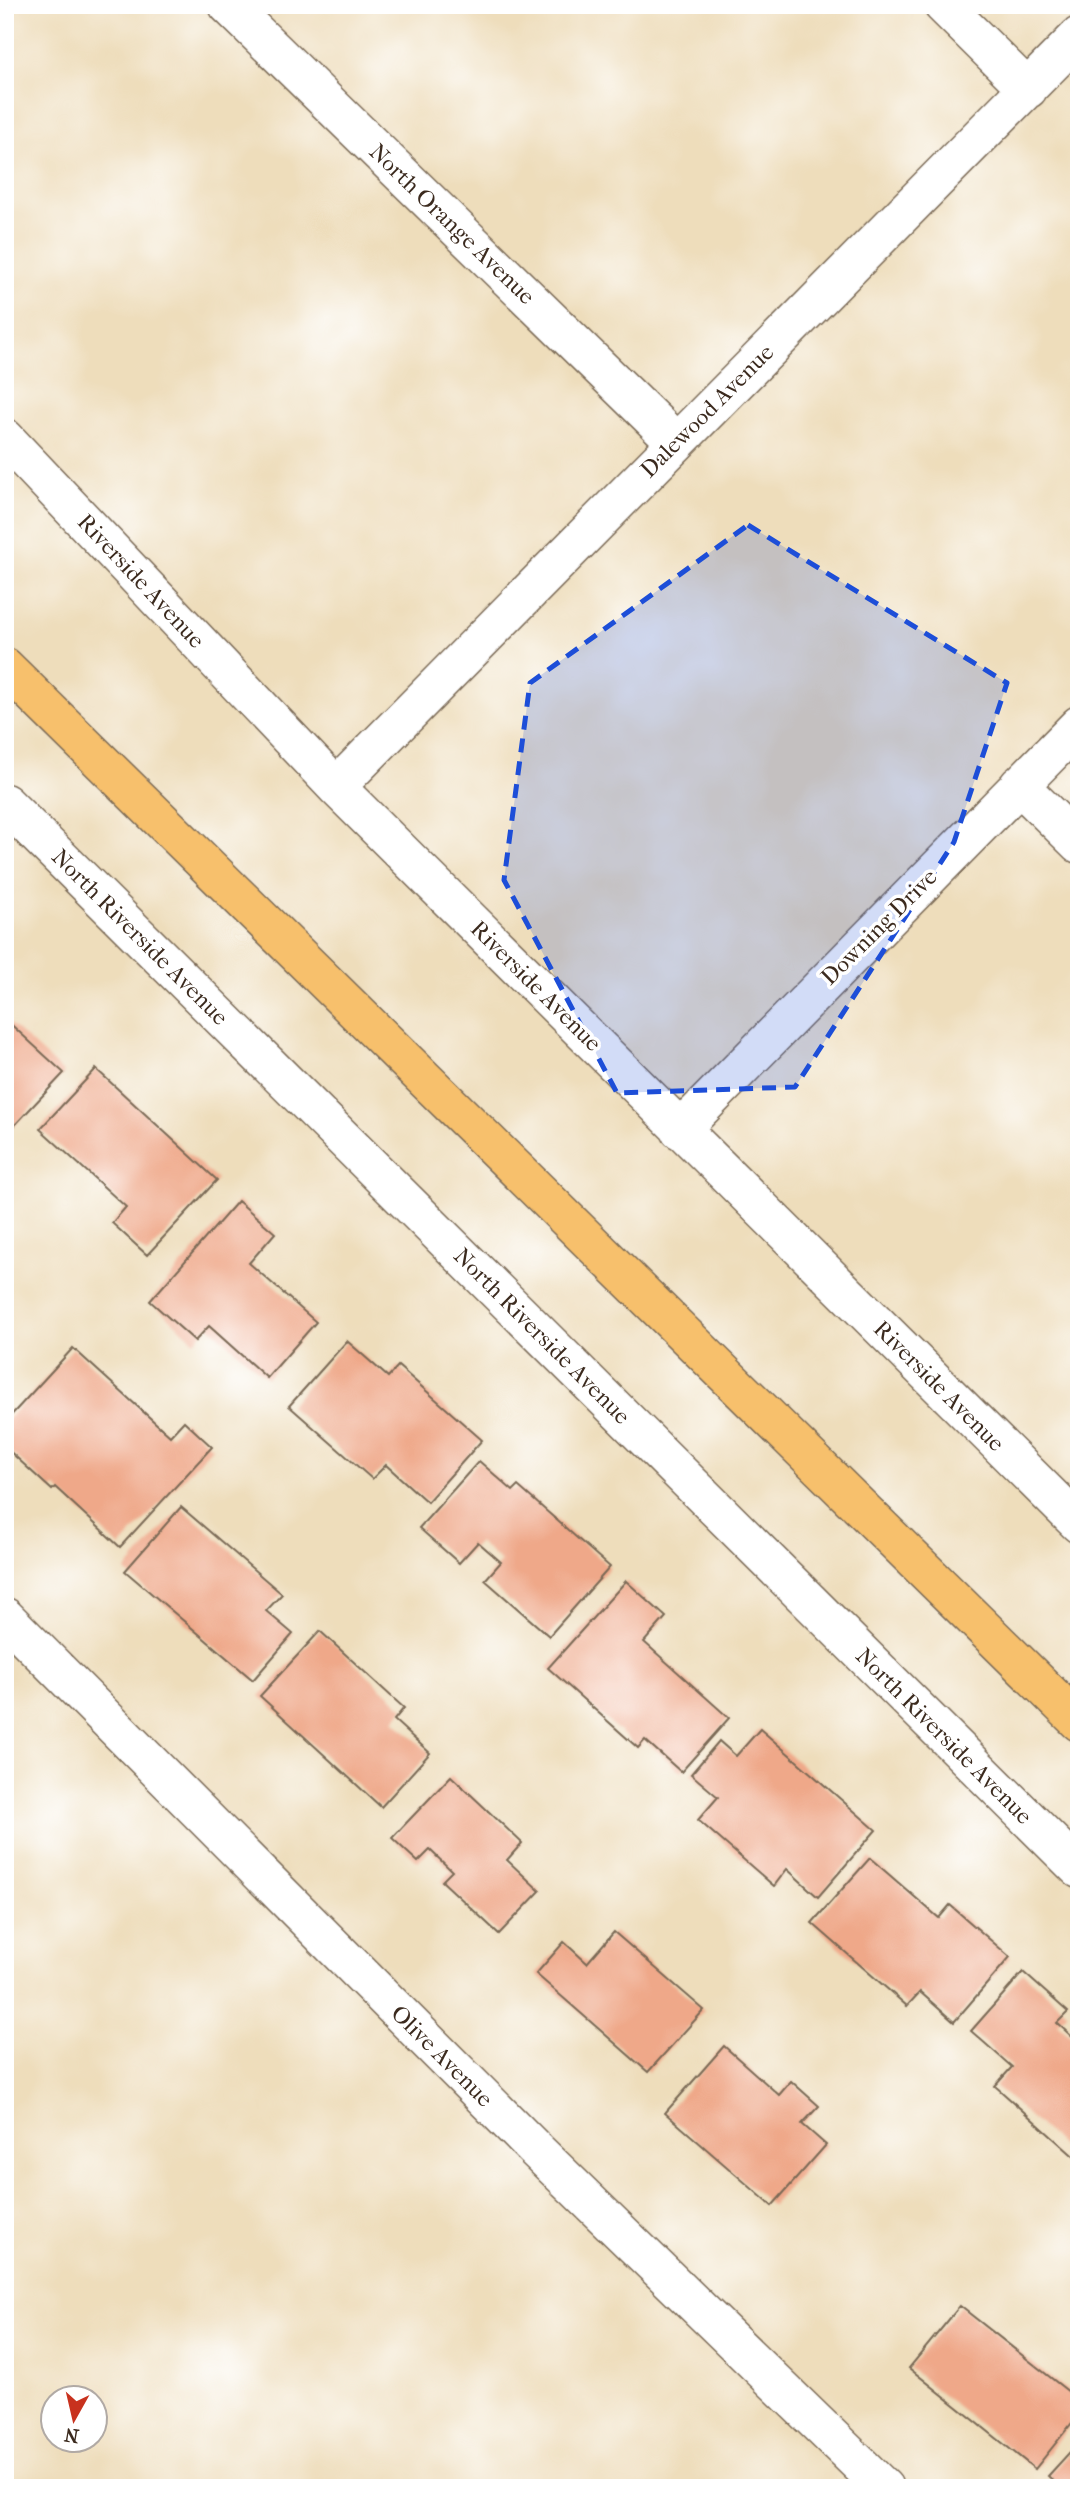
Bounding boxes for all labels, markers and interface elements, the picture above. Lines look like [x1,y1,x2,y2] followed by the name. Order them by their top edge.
[364,138,540,310] street label: North Orange Avenue
[635,339,779,483] street label: Dalewood Avenue
[72,508,210,654] street label: Riverside Avenue
[46,843,234,1031] street label: North Riverside Avenue
[815,863,943,991] street label: Downing Drive
[465,915,607,1057] street label: Riverside Avenue
[448,1242,636,1430] street label: North Riverside Avenue
[868,1315,1010,1457] street label: Riverside Avenue
[850,1642,1038,1830] street label: North Riverside Avenue
[386,2000,498,2112] street label: Olive Avenue
[38,2384,108,2454] north arrow
[63,2423,80,2447] text: N

